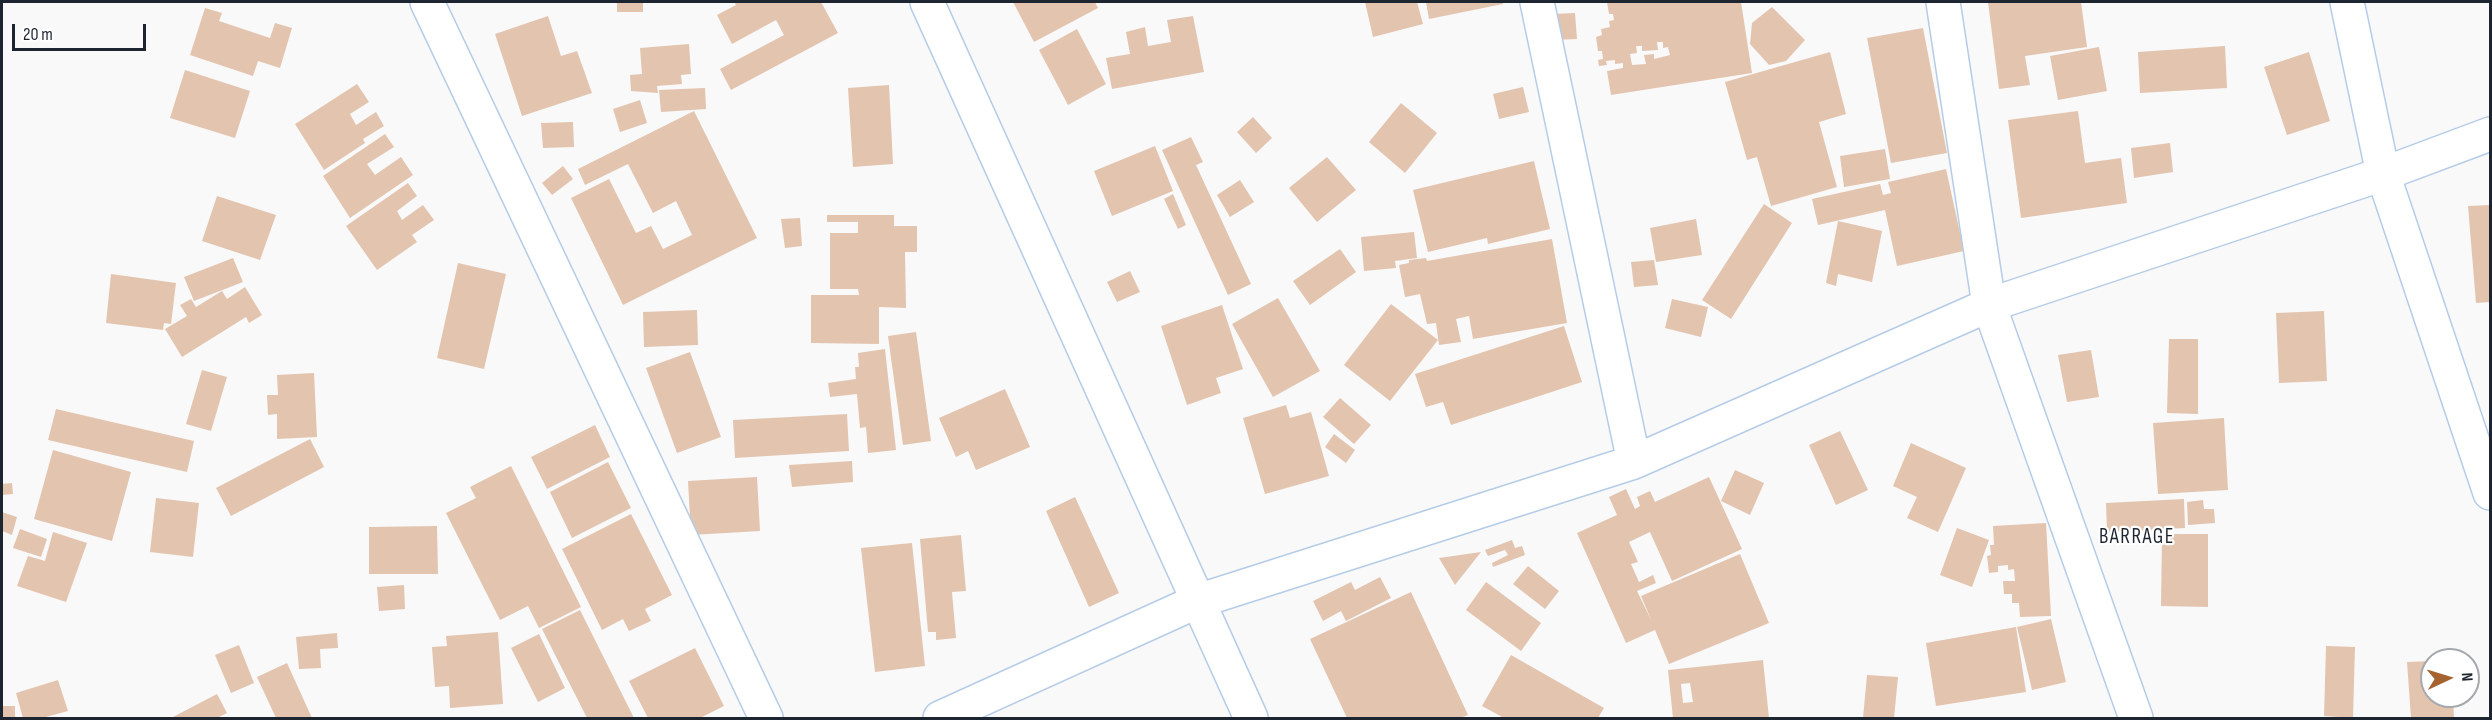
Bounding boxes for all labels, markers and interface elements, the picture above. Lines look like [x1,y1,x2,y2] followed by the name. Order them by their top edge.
[15,12,148,50] scale bar
[23,24,53,45] text: 20 m
[2099,525,2175,551] district label: BARRAGE
[2420,648,2480,708] north arrow
[2457,672,2476,682] text: N

